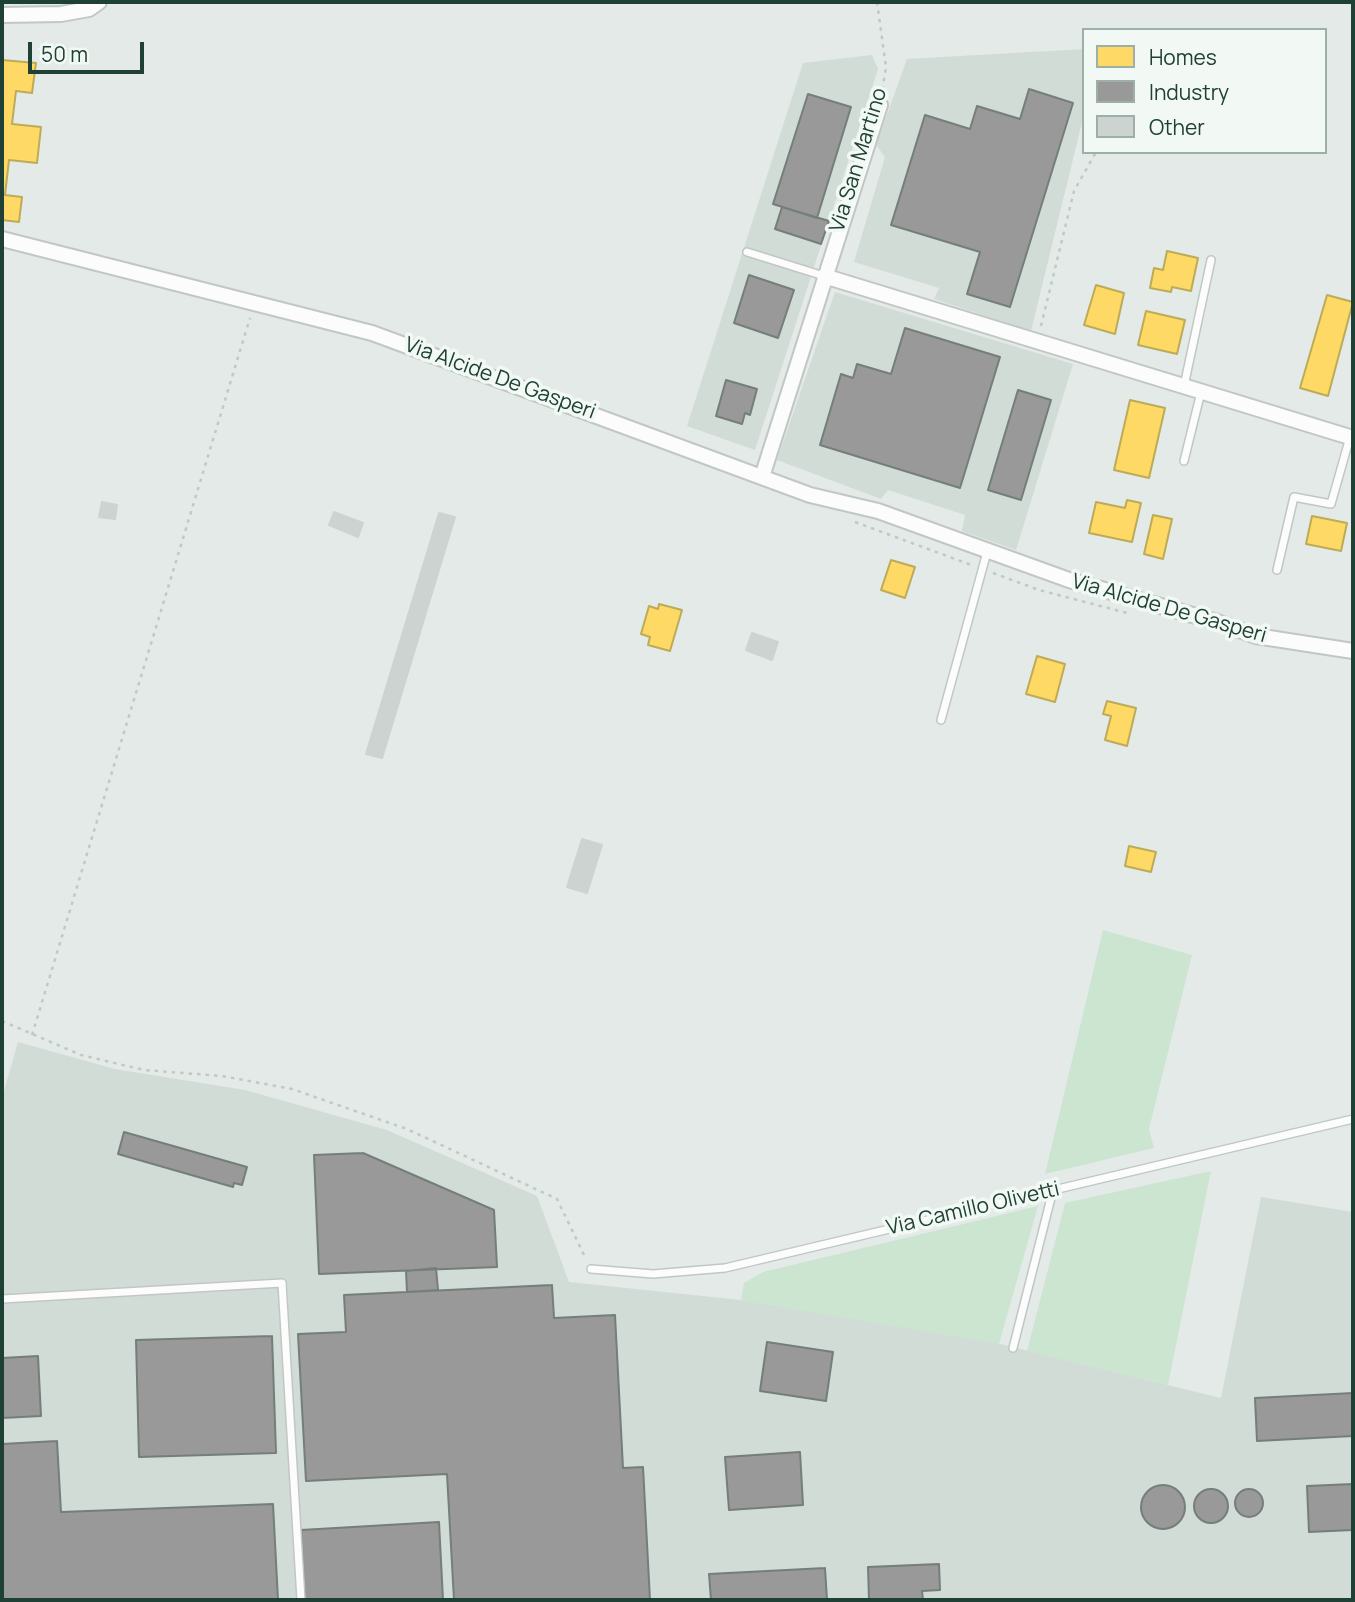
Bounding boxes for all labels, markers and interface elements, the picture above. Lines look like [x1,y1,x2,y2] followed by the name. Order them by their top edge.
[32,28,147,72] scale bar
[1082,28,1327,154] legend
[41,40,88,68] text: 50 m
[1149,43,1217,71] text: Homes
[1149,78,1229,106] text: Industry
[825,85,893,235] street label: Via San Martino
[1149,113,1205,141] text: Other
[401,333,599,425] street label: Via Alcide De Gasperi
[1069,569,1269,649] street label: Via Alcide De Gasperi
[884,1177,1062,1241] street label: Via Camillo Olivetti

